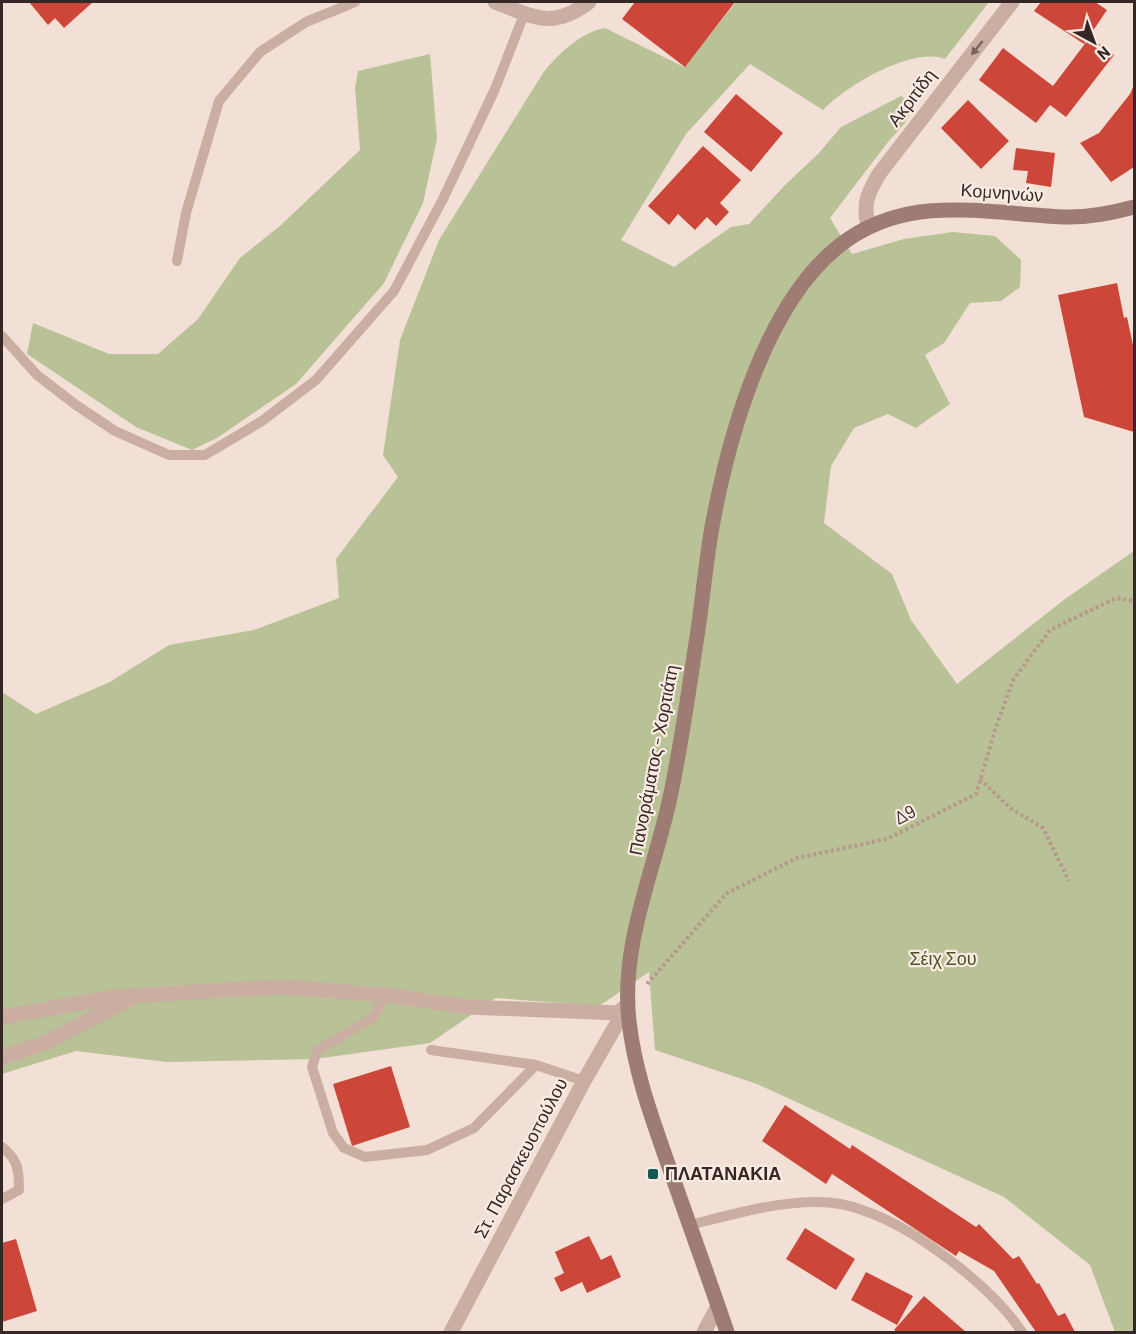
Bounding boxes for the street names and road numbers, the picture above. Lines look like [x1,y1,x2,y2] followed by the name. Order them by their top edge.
[882,64,940,131] street label: Ακριτίδη
[960,178,1044,206] street label: Κομνηνών
[624,663,682,857] street label: Πανοράματος - Χορτιάτη
[890,800,919,829] street label: Δ9
[469,1074,572,1241] street label: Στ. Παρασκευοπούλου

